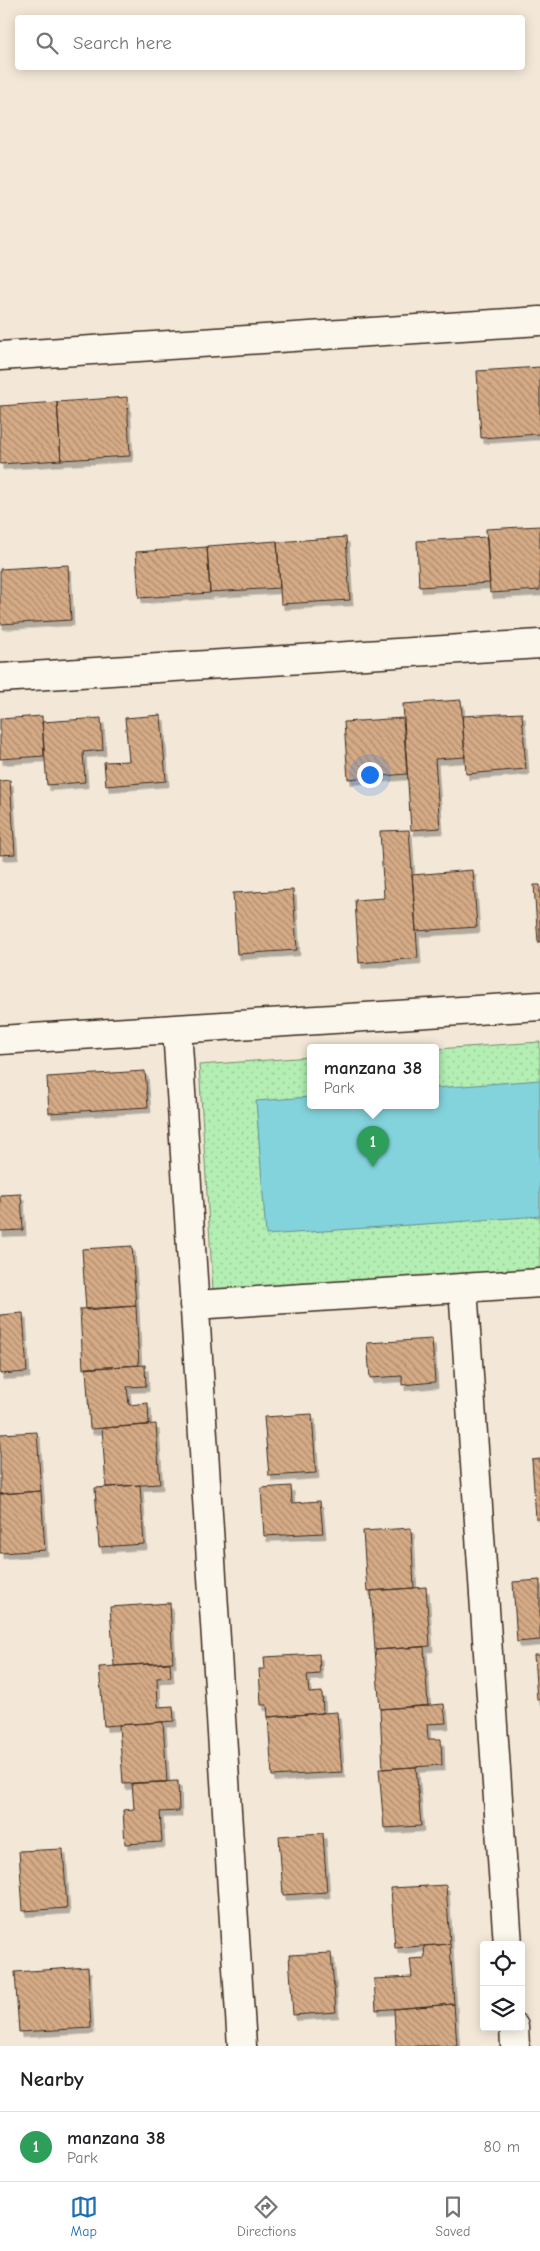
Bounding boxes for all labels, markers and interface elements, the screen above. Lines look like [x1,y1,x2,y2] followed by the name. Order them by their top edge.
[15,15,525,70] search box
[33,29,61,57] icon: search
[73,32,172,54] text: Search here
[357,762,383,788] your location
[307,1044,439,1109] popup
[324,1057,422,1079] text: manzana 38
[324,1079,354,1097] text: Park
[357,1126,389,1167] pin: 1
[480,1941,525,2031] map controls
[480,1941,525,1986] button: locate
[480,1986,525,2031] button: layers
[20,2067,84,2091] text: Nearby
[67,2127,165,2149] text: manzana 38
[33,2138,39,2156] text: 1
[483,2138,520,2156] text: 80 m
[67,2149,98,2167] text: Park
[70,2193,98,2240] tab: Map
[237,2193,296,2240] tab: Directions
[435,2193,470,2240] tab: Saved

